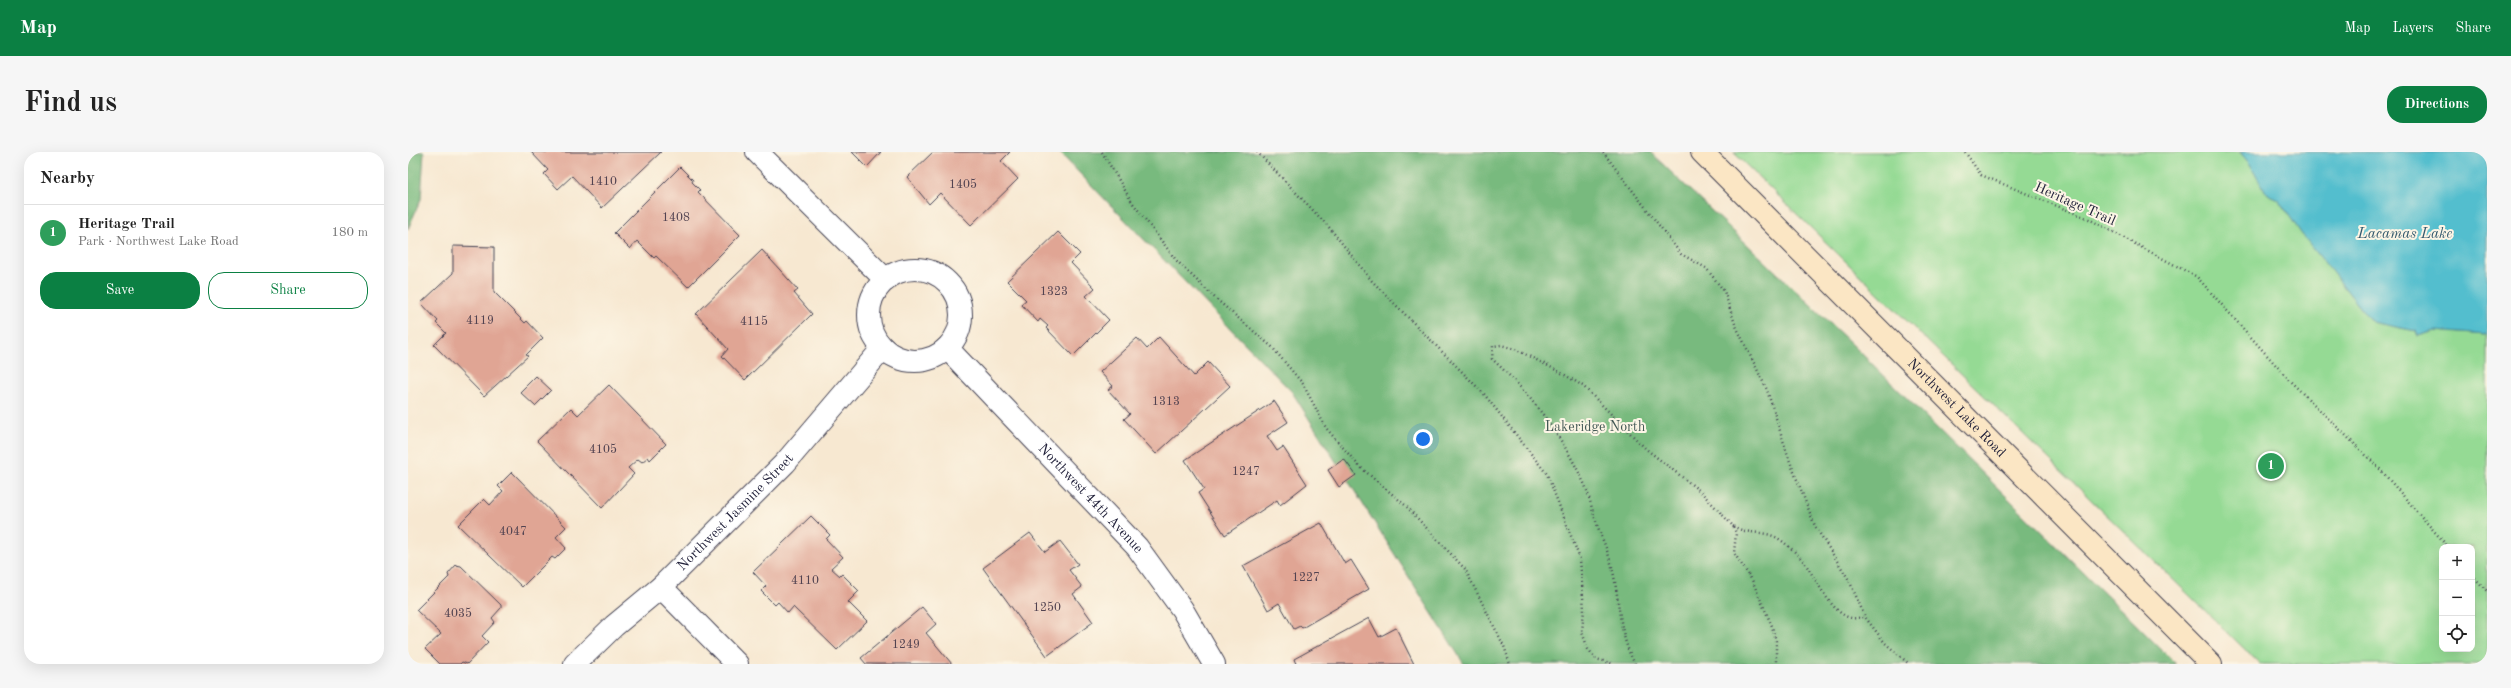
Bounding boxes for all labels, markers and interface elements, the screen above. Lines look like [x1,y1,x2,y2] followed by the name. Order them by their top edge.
[20,19,57,38] text: Map
[2345,21,2371,35] text: Map
[2393,21,2434,35] text: Layers
[2456,21,2491,35] text: Share
[2387,86,2487,123] button: Directions
[24,90,117,118] text: Find us
[40,170,95,187] text: Nearby
[589,176,617,188] house number: 1410
[949,178,977,191] house number: 1405
[2032,180,2118,228] street label: Heritage Trail
[662,212,690,224] house number: 1408
[78,217,175,232] text: Heritage Trail
[49,226,57,239] text: 1
[331,226,368,239] text: 180 m
[2356,227,2453,242] water label: Lacamas Lake
[78,235,239,248] text: Park · Northwest Lake Road
[40,272,200,309] button: Save
[208,272,368,309] button: Share
[1040,286,1068,298] house number: 1323
[466,315,494,327] house number: 4119
[740,315,768,328] house number: 4115
[1905,356,2008,460] street label: Northwest Lake Road
[1152,396,1180,408] house number: 1313
[1545,420,1646,434] park label: Lakeridge North
[1413,429,1433,449] your location
[1036,441,1146,555] street label: Northwest 44th Avenue
[589,443,617,456] house number: 4105
[675,451,796,573] street label: Northwest Jasmine Street
[2258,451,2284,481] pin: 1
[1232,466,1260,478] house number: 1247
[499,526,527,538] house number: 4047
[2439,544,2475,652] map controls
[2439,544,2475,580] button: +
[1292,572,1320,584] house number: 1227
[791,575,819,587] house number: 4110
[2439,580,2475,616] button: −
[1033,601,1061,614] house number: 1250
[444,607,472,620] house number: 4035
[2439,616,2475,652] button: locate
[892,639,920,651] house number: 1249

